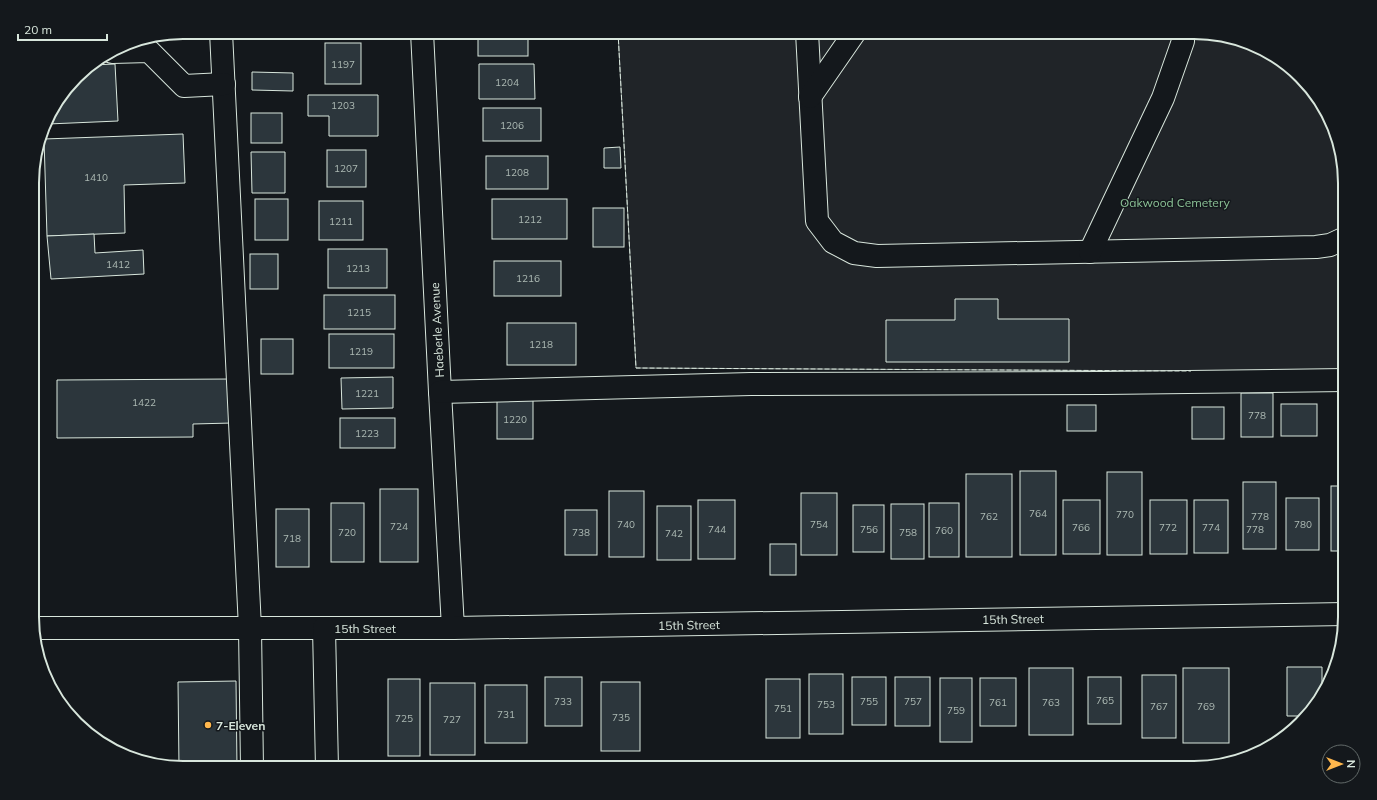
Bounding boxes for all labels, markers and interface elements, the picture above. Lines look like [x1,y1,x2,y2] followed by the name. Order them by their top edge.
[18,16,107,42] scale bar
[24,22,52,37] text: 20 m
[331,58,355,71] house number: 1197
[495,76,519,89] house number: 1204
[331,99,355,112] house number: 1203
[500,119,524,132] house number: 1206
[334,162,358,175] house number: 1207
[505,166,529,179] house number: 1208
[84,171,108,184] house number: 1410
[1120,195,1231,210] park label: Oakwood Cemetery
[518,213,542,226] house number: 1212
[329,215,353,228] house number: 1211
[106,258,130,271] house number: 1412
[346,262,370,275] house number: 1213
[516,272,540,285] house number: 1216
[427,282,447,378] street label: Haeberle Avenue
[347,306,371,319] house number: 1215
[529,338,553,351] house number: 1218
[349,345,373,358] house number: 1219
[355,387,379,400] house number: 1221
[132,396,156,409] house number: 1422
[1248,409,1266,422] house number: 778
[503,413,527,426] house number: 1220
[355,427,379,440] house number: 1223
[1029,507,1047,520] house number: 764
[1116,508,1134,521] house number: 770
[980,510,998,523] house number: 762
[1251,510,1269,523] house number: 778
[617,518,635,531] house number: 740
[810,518,828,531] house number: 754
[1294,518,1312,531] house number: 780
[390,520,408,533] house number: 724
[1072,521,1090,534] house number: 766
[1159,521,1177,534] house number: 772
[1202,521,1220,534] house number: 774
[708,523,726,536] house number: 744
[860,523,878,536] house number: 756
[1246,523,1264,536] house number: 778
[935,524,953,537] house number: 760
[338,526,356,539] house number: 720
[572,526,590,539] house number: 738
[899,526,917,539] house number: 758
[665,527,683,540] house number: 742
[283,532,301,545] house number: 718
[982,611,1044,627] street label: 15th Street
[658,617,720,633] street label: 15th Street
[334,621,396,636] street label: 15th Street
[1096,694,1114,707] house number: 765
[554,695,572,708] house number: 733
[860,695,878,708] house number: 755
[904,695,922,708] house number: 757
[989,696,1007,709] house number: 761
[1042,696,1060,709] house number: 763
[817,698,835,711] house number: 753
[1150,700,1168,713] house number: 767
[1197,700,1215,713] house number: 769
[774,702,792,715] house number: 751
[947,704,965,717] house number: 759
[497,708,515,721] house number: 731
[612,711,630,724] house number: 735
[395,712,413,725] house number: 725
[443,713,461,726] house number: 727
[216,718,265,733] place label: 7-Eleven
[203,720,213,730] marker: 7-Eleven
[1321,744,1361,784] north arrow
[1344,760,1358,768] text: N

